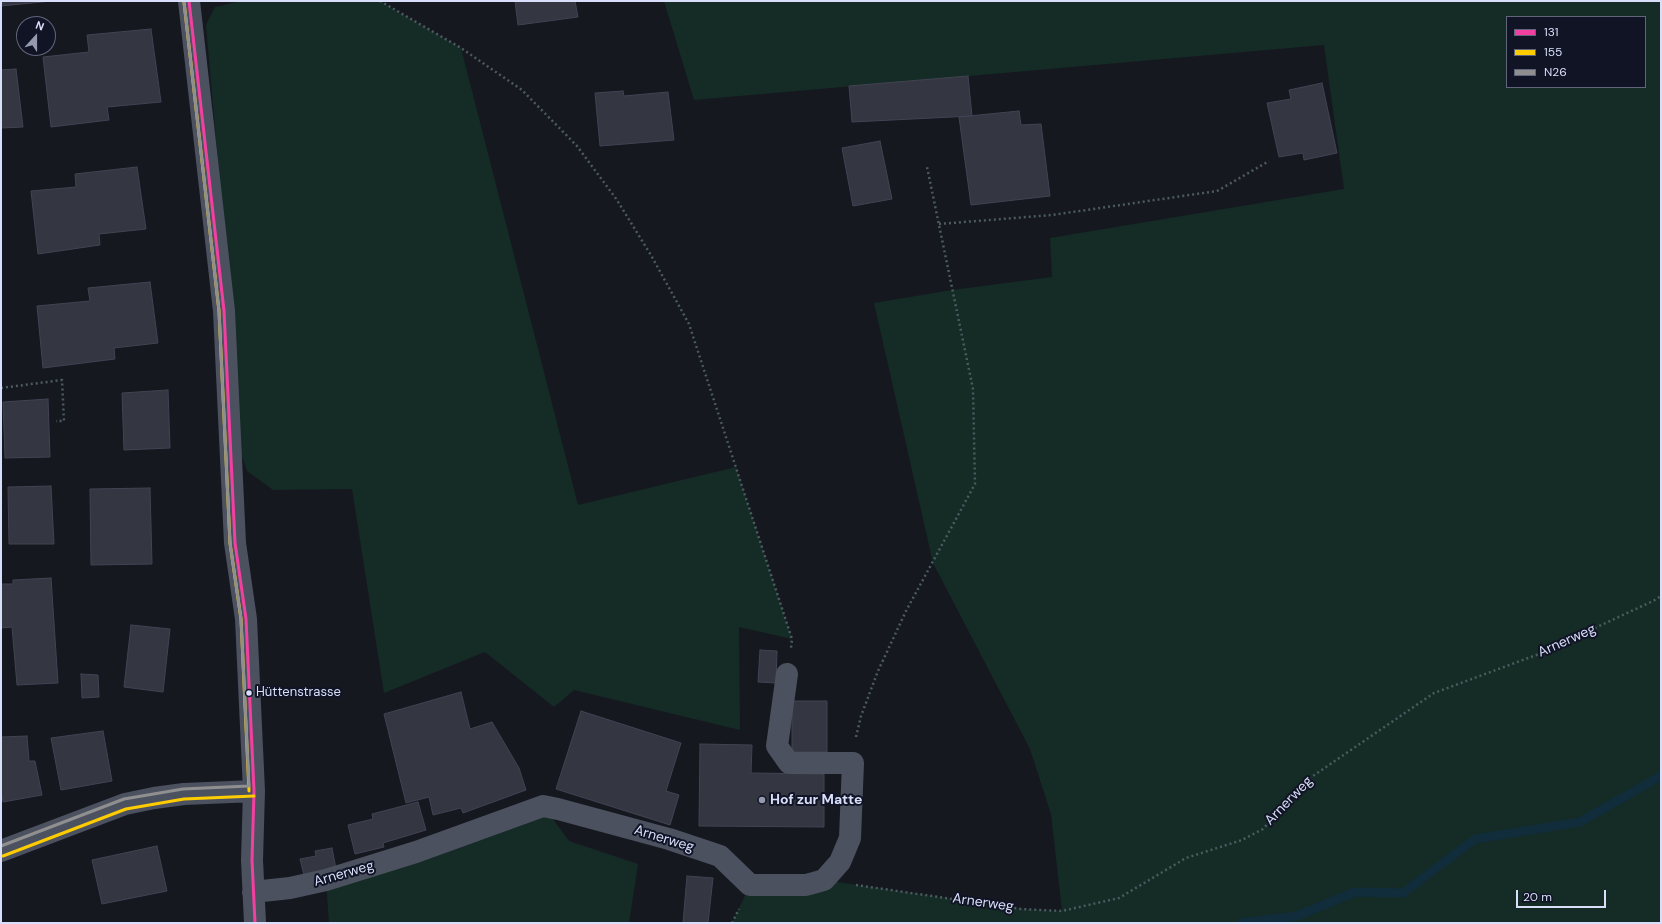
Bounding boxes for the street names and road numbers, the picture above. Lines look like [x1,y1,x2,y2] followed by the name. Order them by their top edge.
[1535,621,1599,661] street label: Arnerweg
[1261,773,1317,829] street label: Arnerweg
[632,822,696,856] street label: Arnerweg
[312,857,376,891] street label: Arnerweg
[951,890,1015,916] street label: Arnerweg

